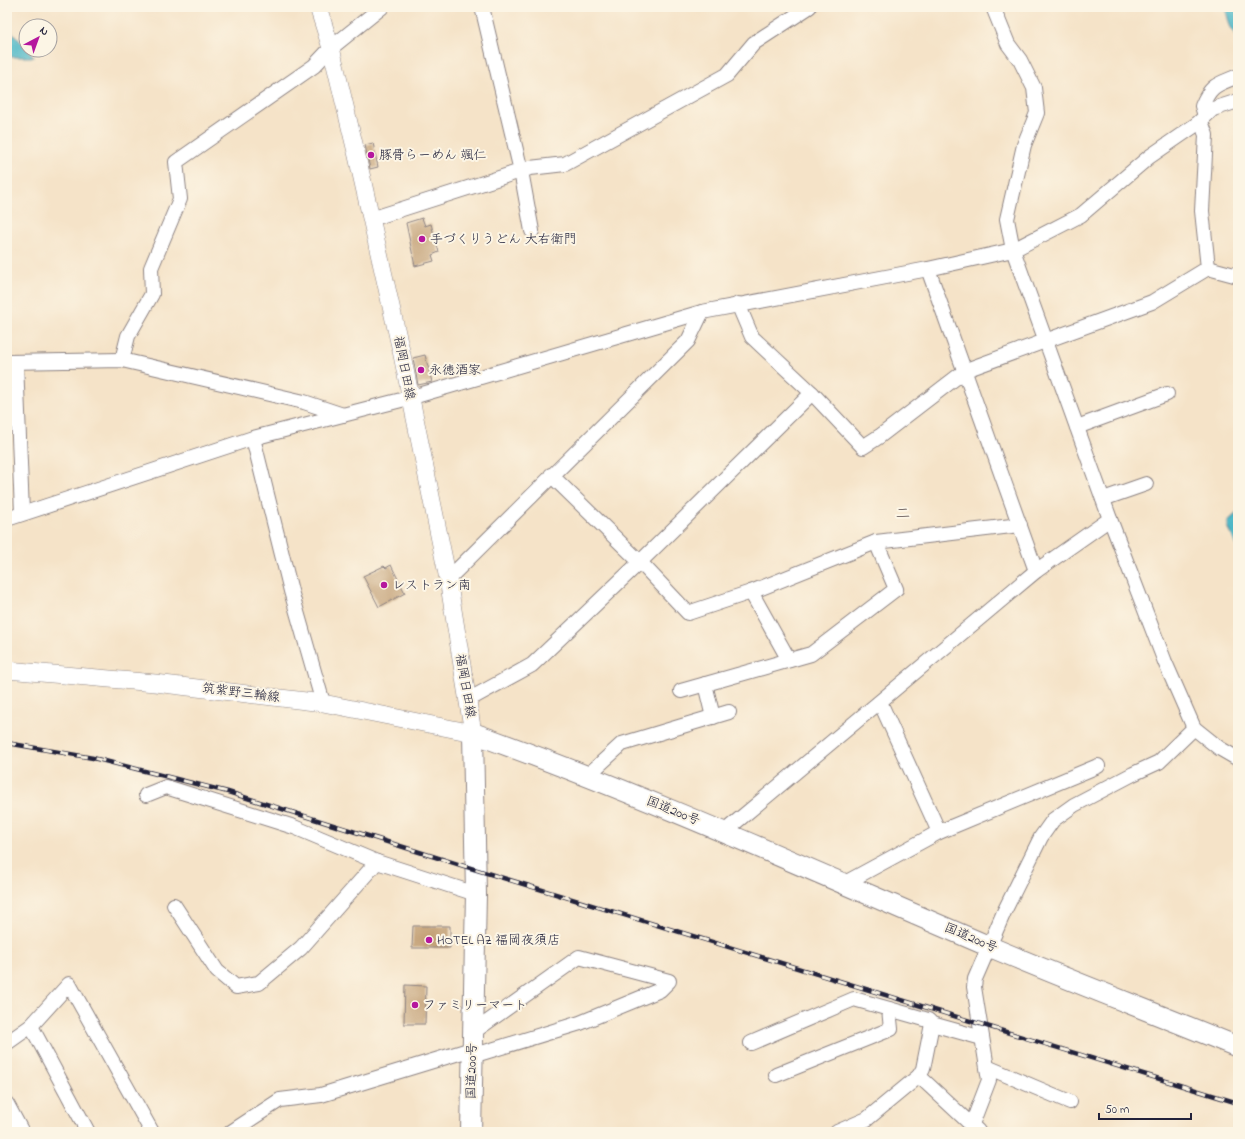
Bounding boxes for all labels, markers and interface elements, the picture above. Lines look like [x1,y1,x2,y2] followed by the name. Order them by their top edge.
[18,18,58,58] north arrow
[36,23,52,40] text: N
[379,146,486,165] place label: 豚骨らーめん 颯仁
[366,150,376,160] marker: 豚骨らーめん 颯仁
[430,230,577,249] place label: 手づくりうどん 大右衛門
[417,234,427,244] marker: 手づくりうどん 大右衛門
[388,334,420,403] street label: 福岡日田線
[429,361,481,380] place label: 永徳酒家
[416,365,426,375] marker: 永徳酒家
[895,503,911,525] district label: 二
[392,576,471,595] place label: レストラン南
[379,580,389,590] marker: レストラン南
[450,652,480,721] street label: 福岡日田線
[201,679,282,707] street label: 筑紫野三輪線
[643,792,703,830] street label: 国道200号
[941,918,1001,958] street label: 国道200号
[437,931,560,950] place label: HOTEL AZ 福岡夜須店
[424,935,434,945] marker: HOTEL AZ 福岡夜須店
[423,996,527,1015] place label: ファミリーマート
[410,1000,420,1010] marker: ファミリーマート
[462,1042,482,1100] street label: 国道200号
[1099,1095,1191,1121] scale bar
[1105,1101,1129,1119] text: 50 m

